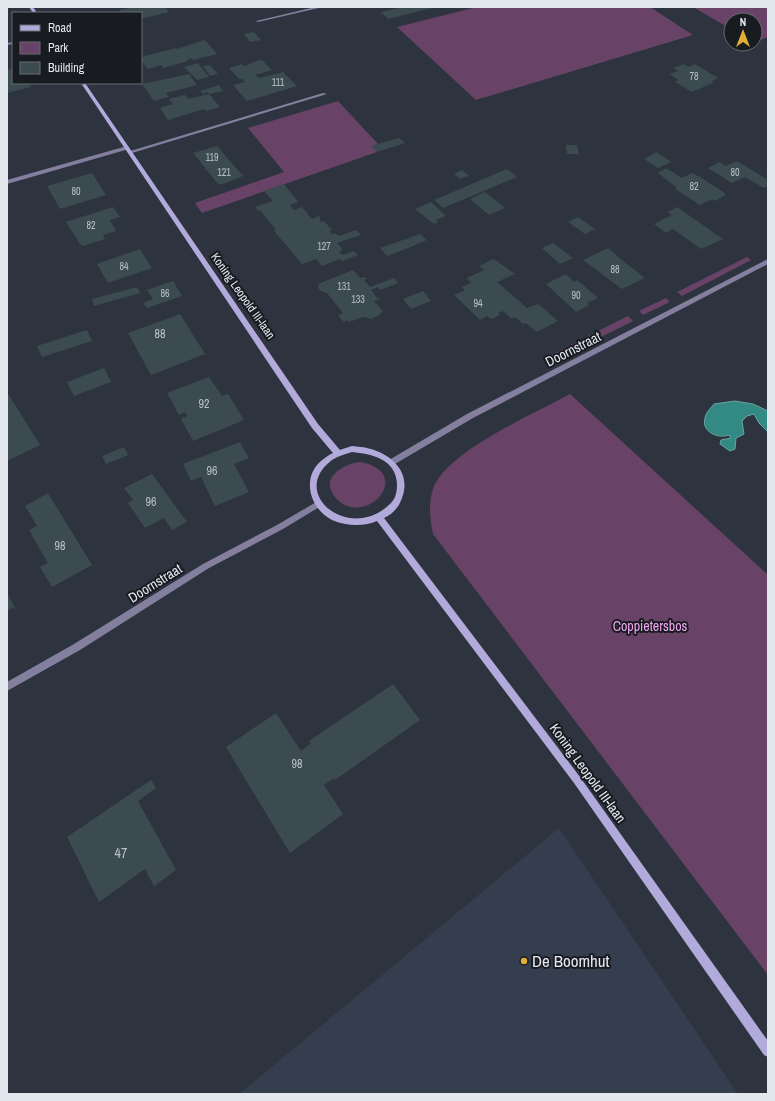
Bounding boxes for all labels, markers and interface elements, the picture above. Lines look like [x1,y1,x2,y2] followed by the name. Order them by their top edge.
[12,12,142,84] legend
[723,12,763,52] north arrow
[740,15,746,29] text: N
[48,20,72,36] text: Road
[48,40,68,56] text: Park
[48,60,85,76] text: Building
[689,70,699,83] house number: 78
[272,76,285,89] house number: 111
[205,151,219,164] house number: 119
[217,166,231,179] house number: 121
[730,166,740,179] house number: 80
[689,180,699,193] house number: 82
[71,185,81,198] house number: 80
[86,219,96,232] house number: 82
[317,240,331,253] house number: 127
[207,250,279,342] street label: Koning Leopold III-laan
[119,260,129,273] house number: 84
[610,263,620,276] house number: 88
[337,280,351,293] house number: 131
[160,287,170,300] house number: 86
[571,289,581,302] house number: 90
[351,293,365,306] house number: 133
[473,297,483,310] house number: 94
[155,326,165,342] house number: 88
[542,327,604,371] street label: Doornstraat
[199,396,209,412] house number: 92
[207,463,217,479] house number: 96
[146,494,156,510] house number: 96
[55,538,65,554] house number: 98
[125,559,185,607] street label: Doornstraat
[613,617,688,635] park label: Coppietersbos
[546,720,630,826] street label: Koning Leopold III-laan
[292,756,302,772] house number: 98
[115,844,127,862] house number: 47
[532,949,610,972] place label: De Boomhut
[519,956,529,966] marker: De Boomhut

